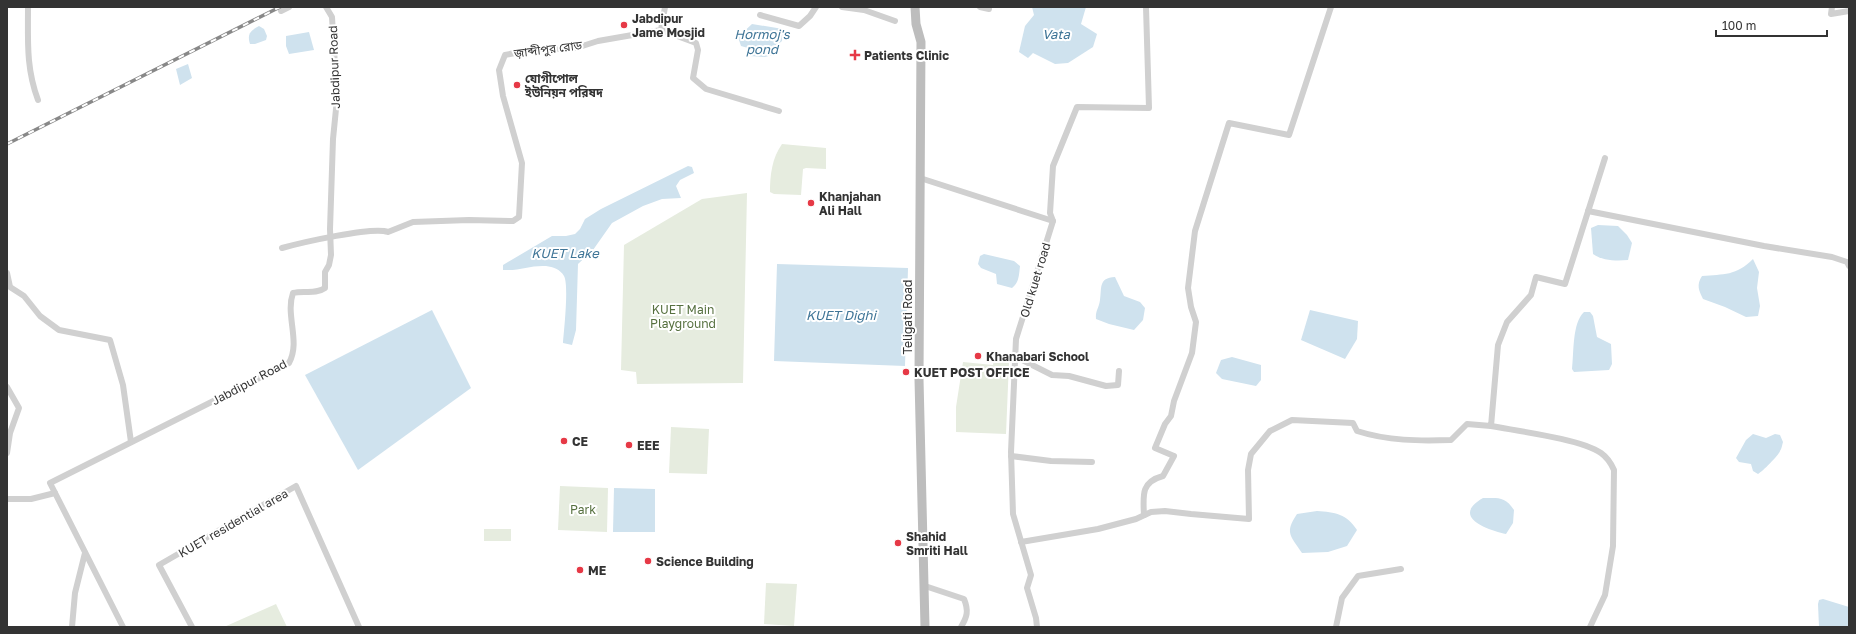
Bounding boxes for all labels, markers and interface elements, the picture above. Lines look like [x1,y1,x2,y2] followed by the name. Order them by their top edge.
[632,11,705,40] place label: Jabdipur Jame Mosjid
[1716,12,1827,38] scale bar
[1722,18,1756,33] text: 100 m
[619,20,629,30] marker: Jabdipur Jame Mosjid
[325,25,343,109] street label: Jabdipur Road
[734,26,791,57] water label: Hormoj's pond
[1042,26,1070,42] water label: Vata
[512,37,583,62] street label: জ়াব্দীপুর রোড
[864,48,949,63] place label: Patients Clinic
[849,49,861,61] marker: Patients Clinic
[524,71,603,100] place label: যোগীপোল ইউনিয়ন পরিষদ
[512,80,522,90] marker: যোগীপোল ইউনিয়ন পরিষদ
[819,189,881,218] place label: Khanjahan Ali Hall
[806,198,816,208] marker: Khanjahan Ali Hall
[1016,241,1054,319] street label: Old kuet road
[531,245,600,261] water label: KUET Lake
[900,280,915,354] street label: Teligati Road
[650,302,716,331] park label: KUET Main Playground
[806,307,877,323] water label: KUET Dighi
[986,349,1089,364] place label: Khanabari School
[973,351,983,361] marker: Khanabari School
[209,356,289,408] street label: Jabdipur Road
[914,365,1029,380] place label: KUET POST OFFICE
[901,367,911,377] marker: KUET POST OFFICE
[572,434,588,449] place label: CE
[559,436,569,446] marker: CE
[637,438,659,453] place label: EEE
[624,440,634,450] marker: EEE
[175,485,291,561] street label: KUET residential area
[570,502,596,517] park label: Park
[906,529,968,558] place label: Shahid Smriti Hall
[893,538,903,548] marker: Shahid Smriti Hall
[656,554,754,569] place label: Science Building
[643,556,653,566] marker: Science Building
[588,563,606,578] place label: ME
[575,565,585,575] marker: ME

